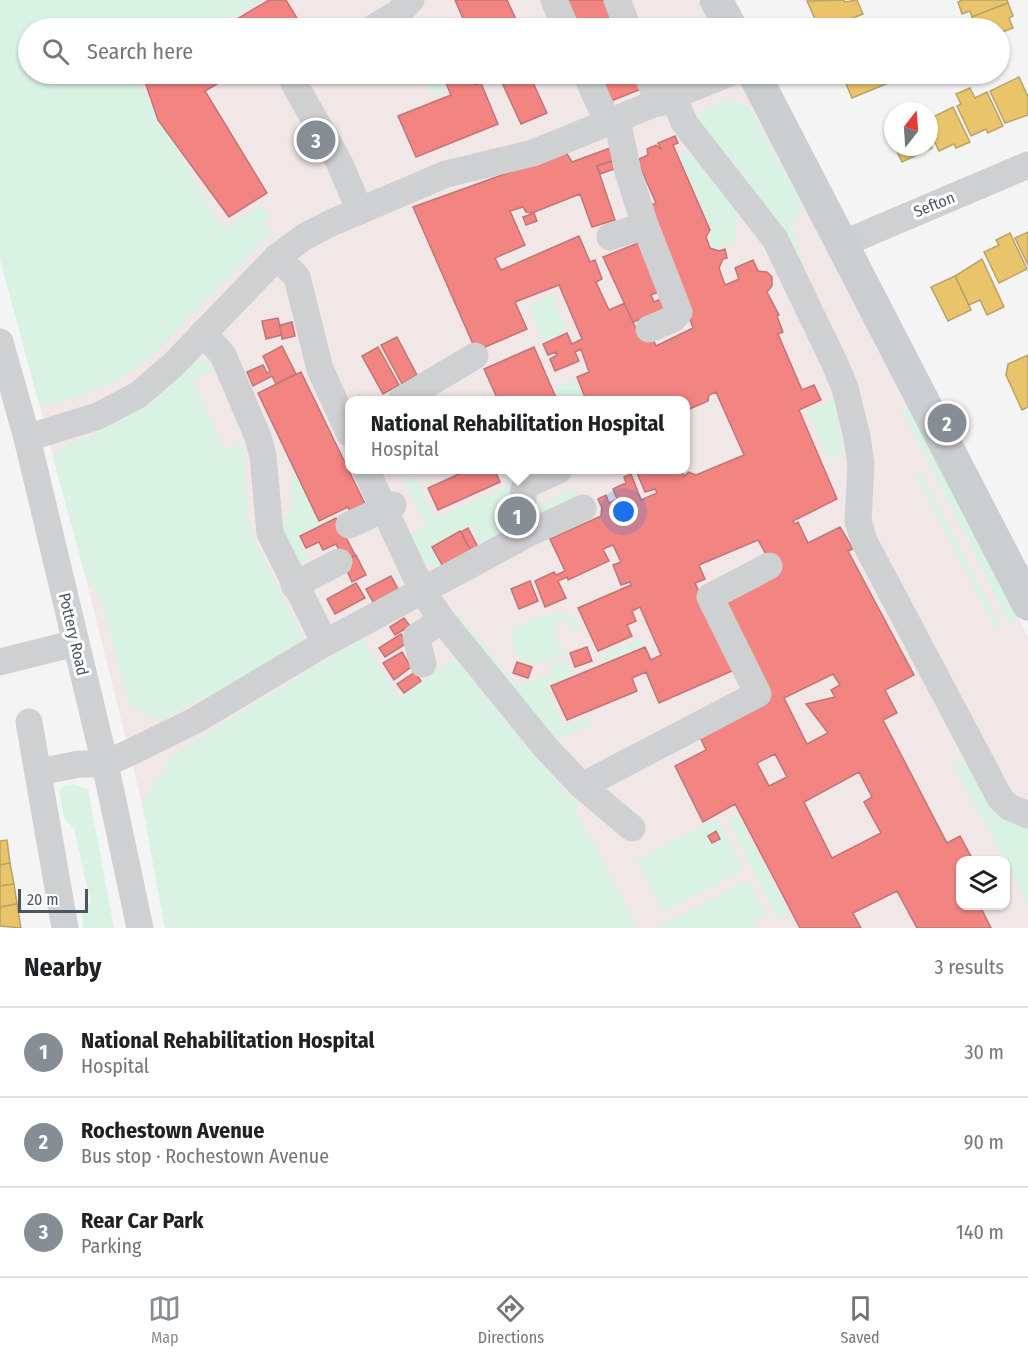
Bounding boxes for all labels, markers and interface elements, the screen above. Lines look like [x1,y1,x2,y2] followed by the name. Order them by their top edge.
[18,18,1010,84] search box
[39,35,72,68] icon: search
[87,38,193,65] text: Search here
[884,102,938,156] north arrow
[296,118,336,162] pin: 3
[911,188,957,221] street label: Sefton
[345,396,690,474] popup
[928,400,966,446] pin: 2
[371,410,664,437] text: National Rehabilitation Hospital
[371,437,439,461] text: Hospital
[498,494,536,538] pin: 1
[609,497,638,526] your location
[55,591,92,677] street label: Pottery Road
[956,856,1010,910] map controls
[956,856,1010,910] button: layers
[18,886,88,914] scale bar
[27,890,58,909] text: 20 m
[24,952,101,983] text: Nearby
[935,955,1004,979] text: 3 results
[81,1027,374,1054] text: National Rehabilitation Hospital
[39,1040,48,1064] text: 1
[964,1040,1004,1064] text: 30 m
[81,1054,149,1078] text: Hospital
[81,1117,264,1144] text: Rochestown Avenue
[39,1130,48,1154] text: 2
[964,1130,1004,1154] text: 90 m
[81,1144,329,1168] text: Bus stop · Rochestown Avenue
[81,1207,204,1234] text: Rear Car Park
[39,1220,48,1244] text: 3
[956,1220,1004,1244] text: 140 m
[81,1234,142,1258] text: Parking
[148,1292,181,1347] tab: Map
[478,1292,544,1347] tab: Directions
[841,1292,880,1347] tab: Saved

